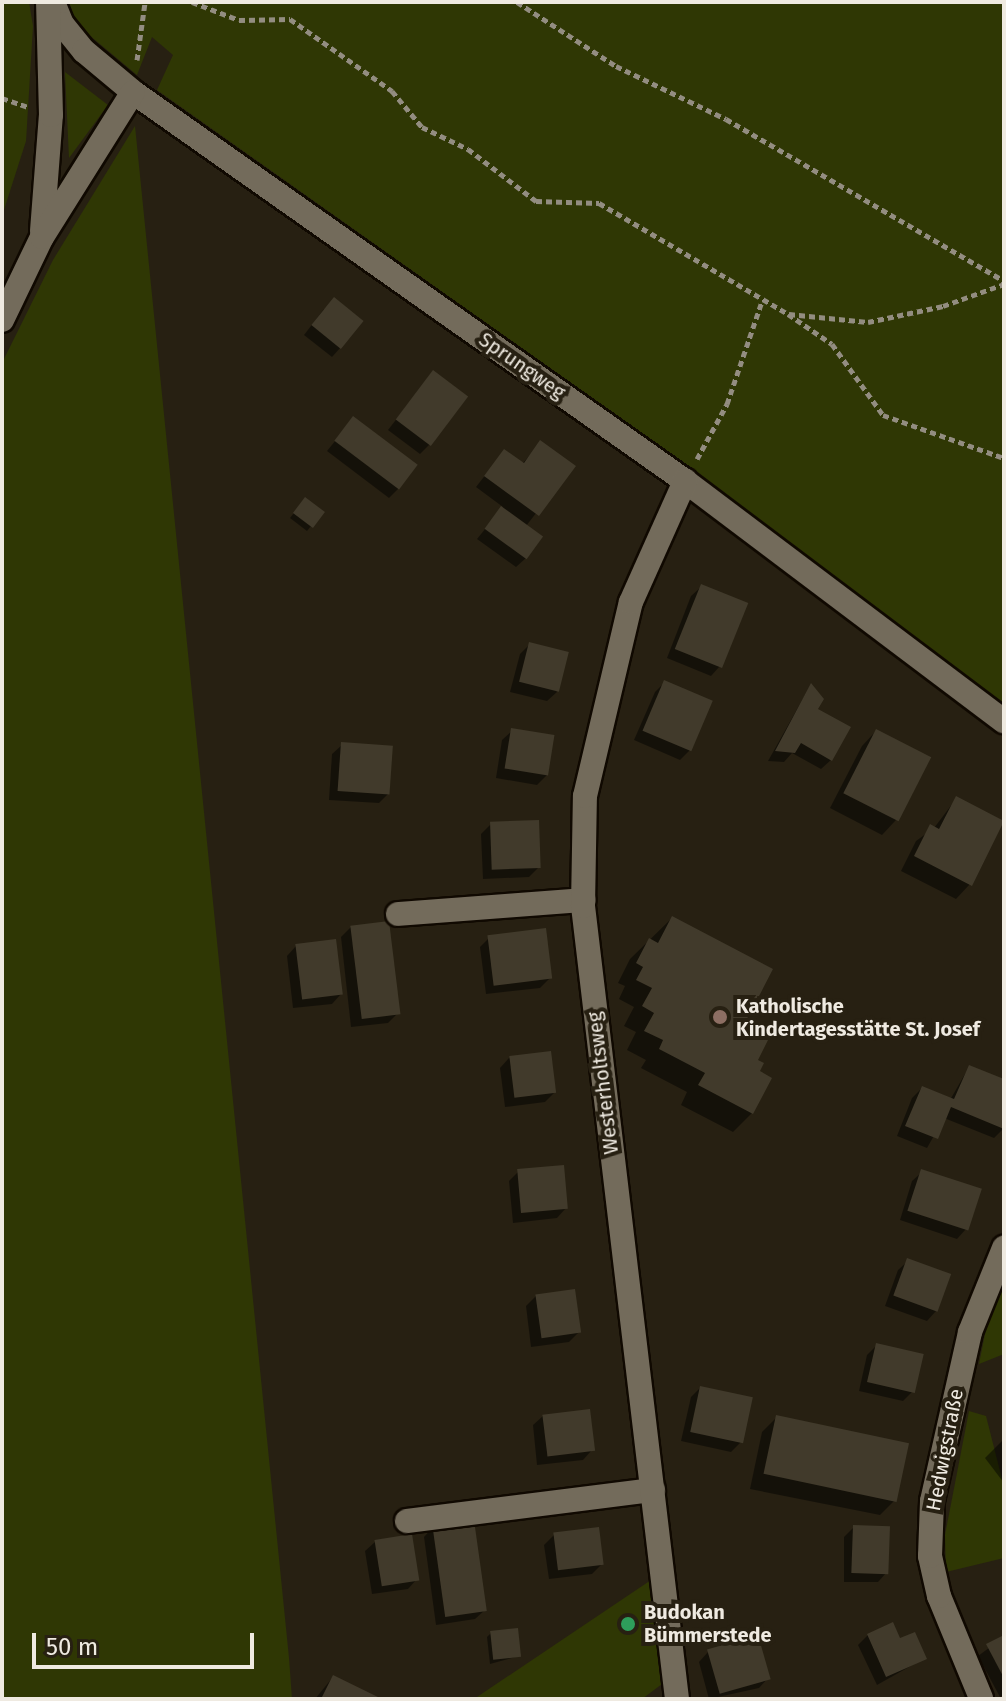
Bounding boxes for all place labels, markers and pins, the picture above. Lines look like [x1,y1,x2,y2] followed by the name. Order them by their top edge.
[736,994,980,1041] place label: Katholische Kindertagesstätte St. Josef
[711,1008,729,1026] marker: Katholische Kindertagesstätte St. Josef
[644,1600,771,1647] place label: Budokan Bümmerstede
[619,1615,637,1633] marker: Budokan Bümmerstede

